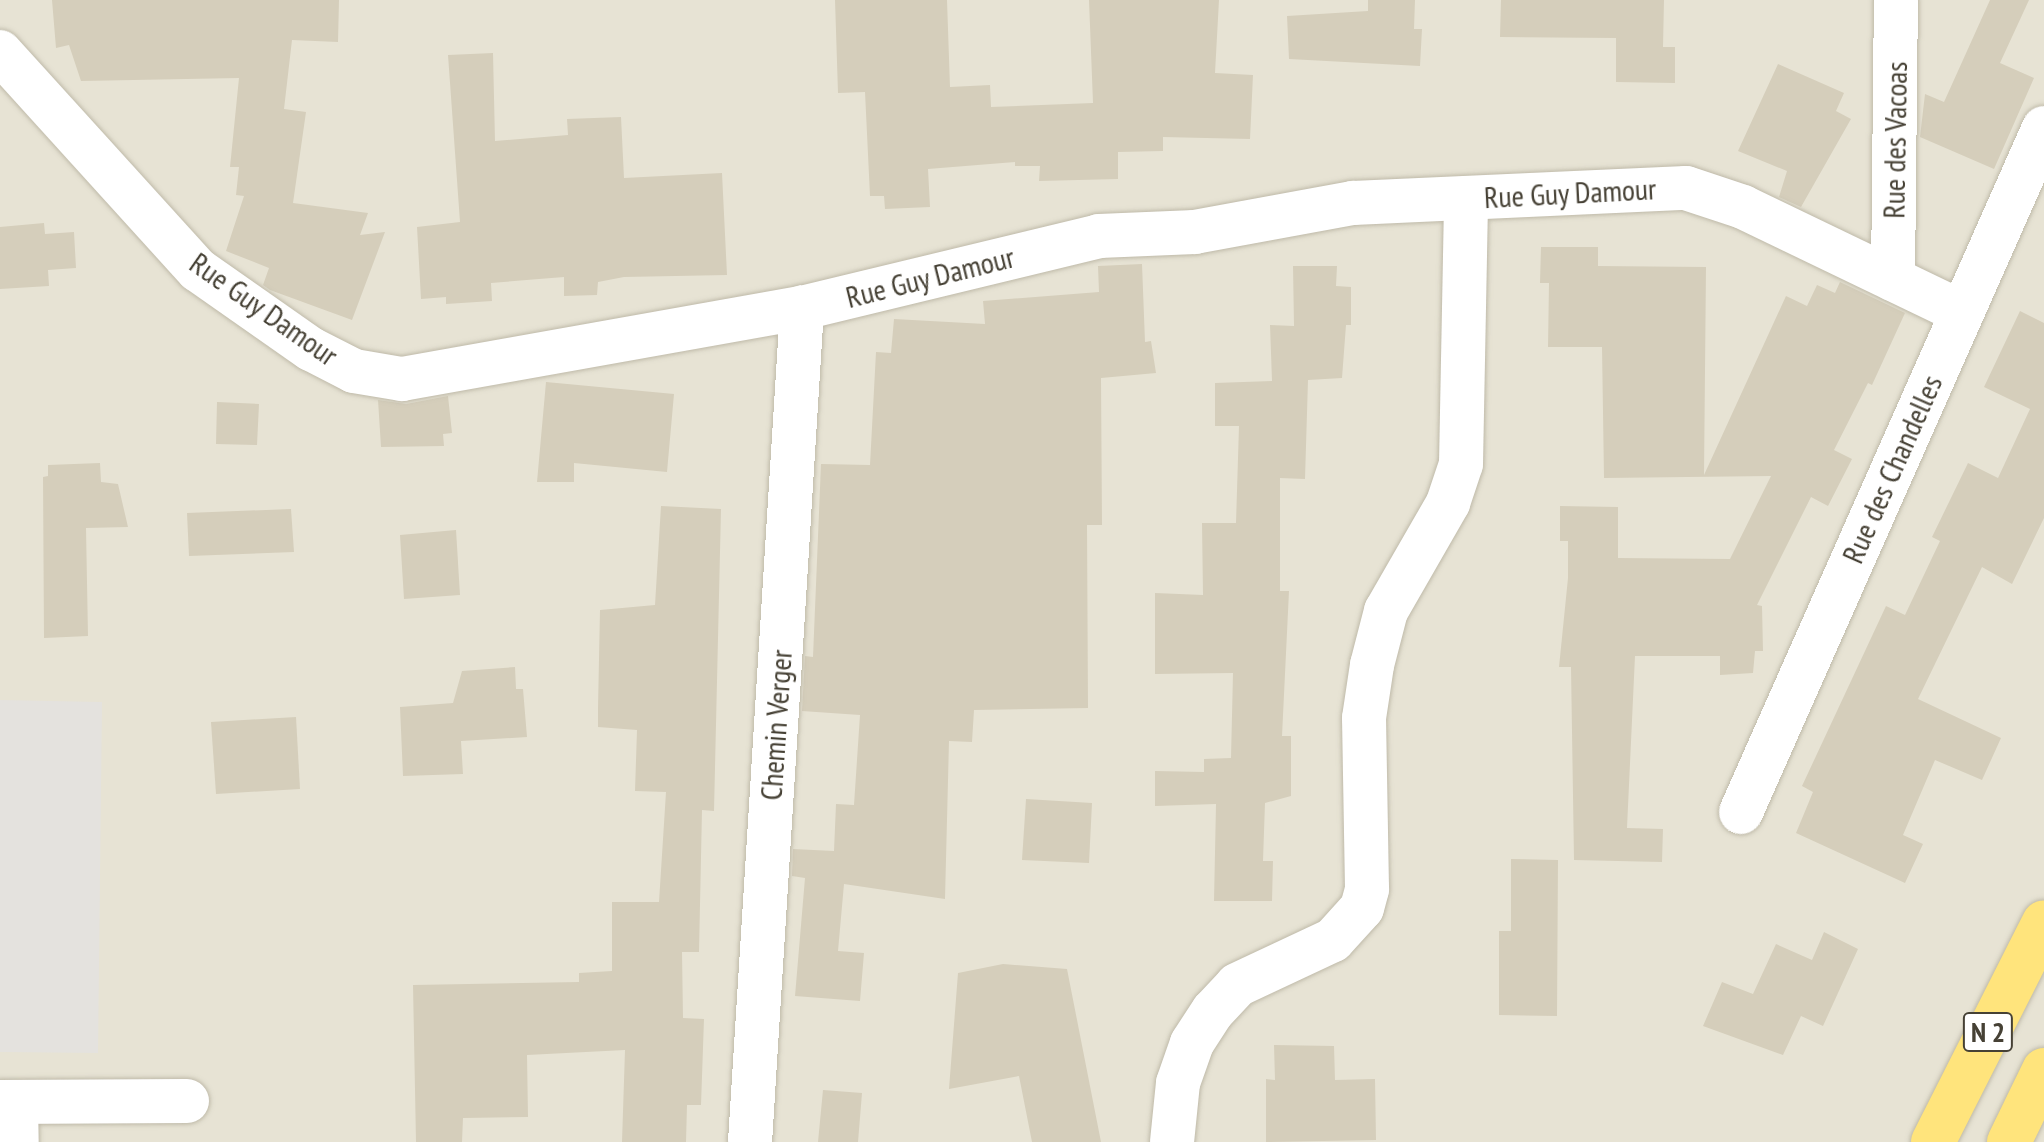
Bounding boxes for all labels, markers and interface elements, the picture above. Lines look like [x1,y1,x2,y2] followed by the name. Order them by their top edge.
[1876,61,1914,219] street label: Rue des Vacoas
[1483,170,1657,216] street label: Rue Guy Damour
[842,239,1018,315] street label: Rue Guy Damour
[183,245,345,373] street label: Rue Guy Damour
[1834,369,1950,569] street label: Rue des Chandelles
[753,648,799,802] street label: Chemin Verger
[1962,1008,2014,1056] road number: N 2

